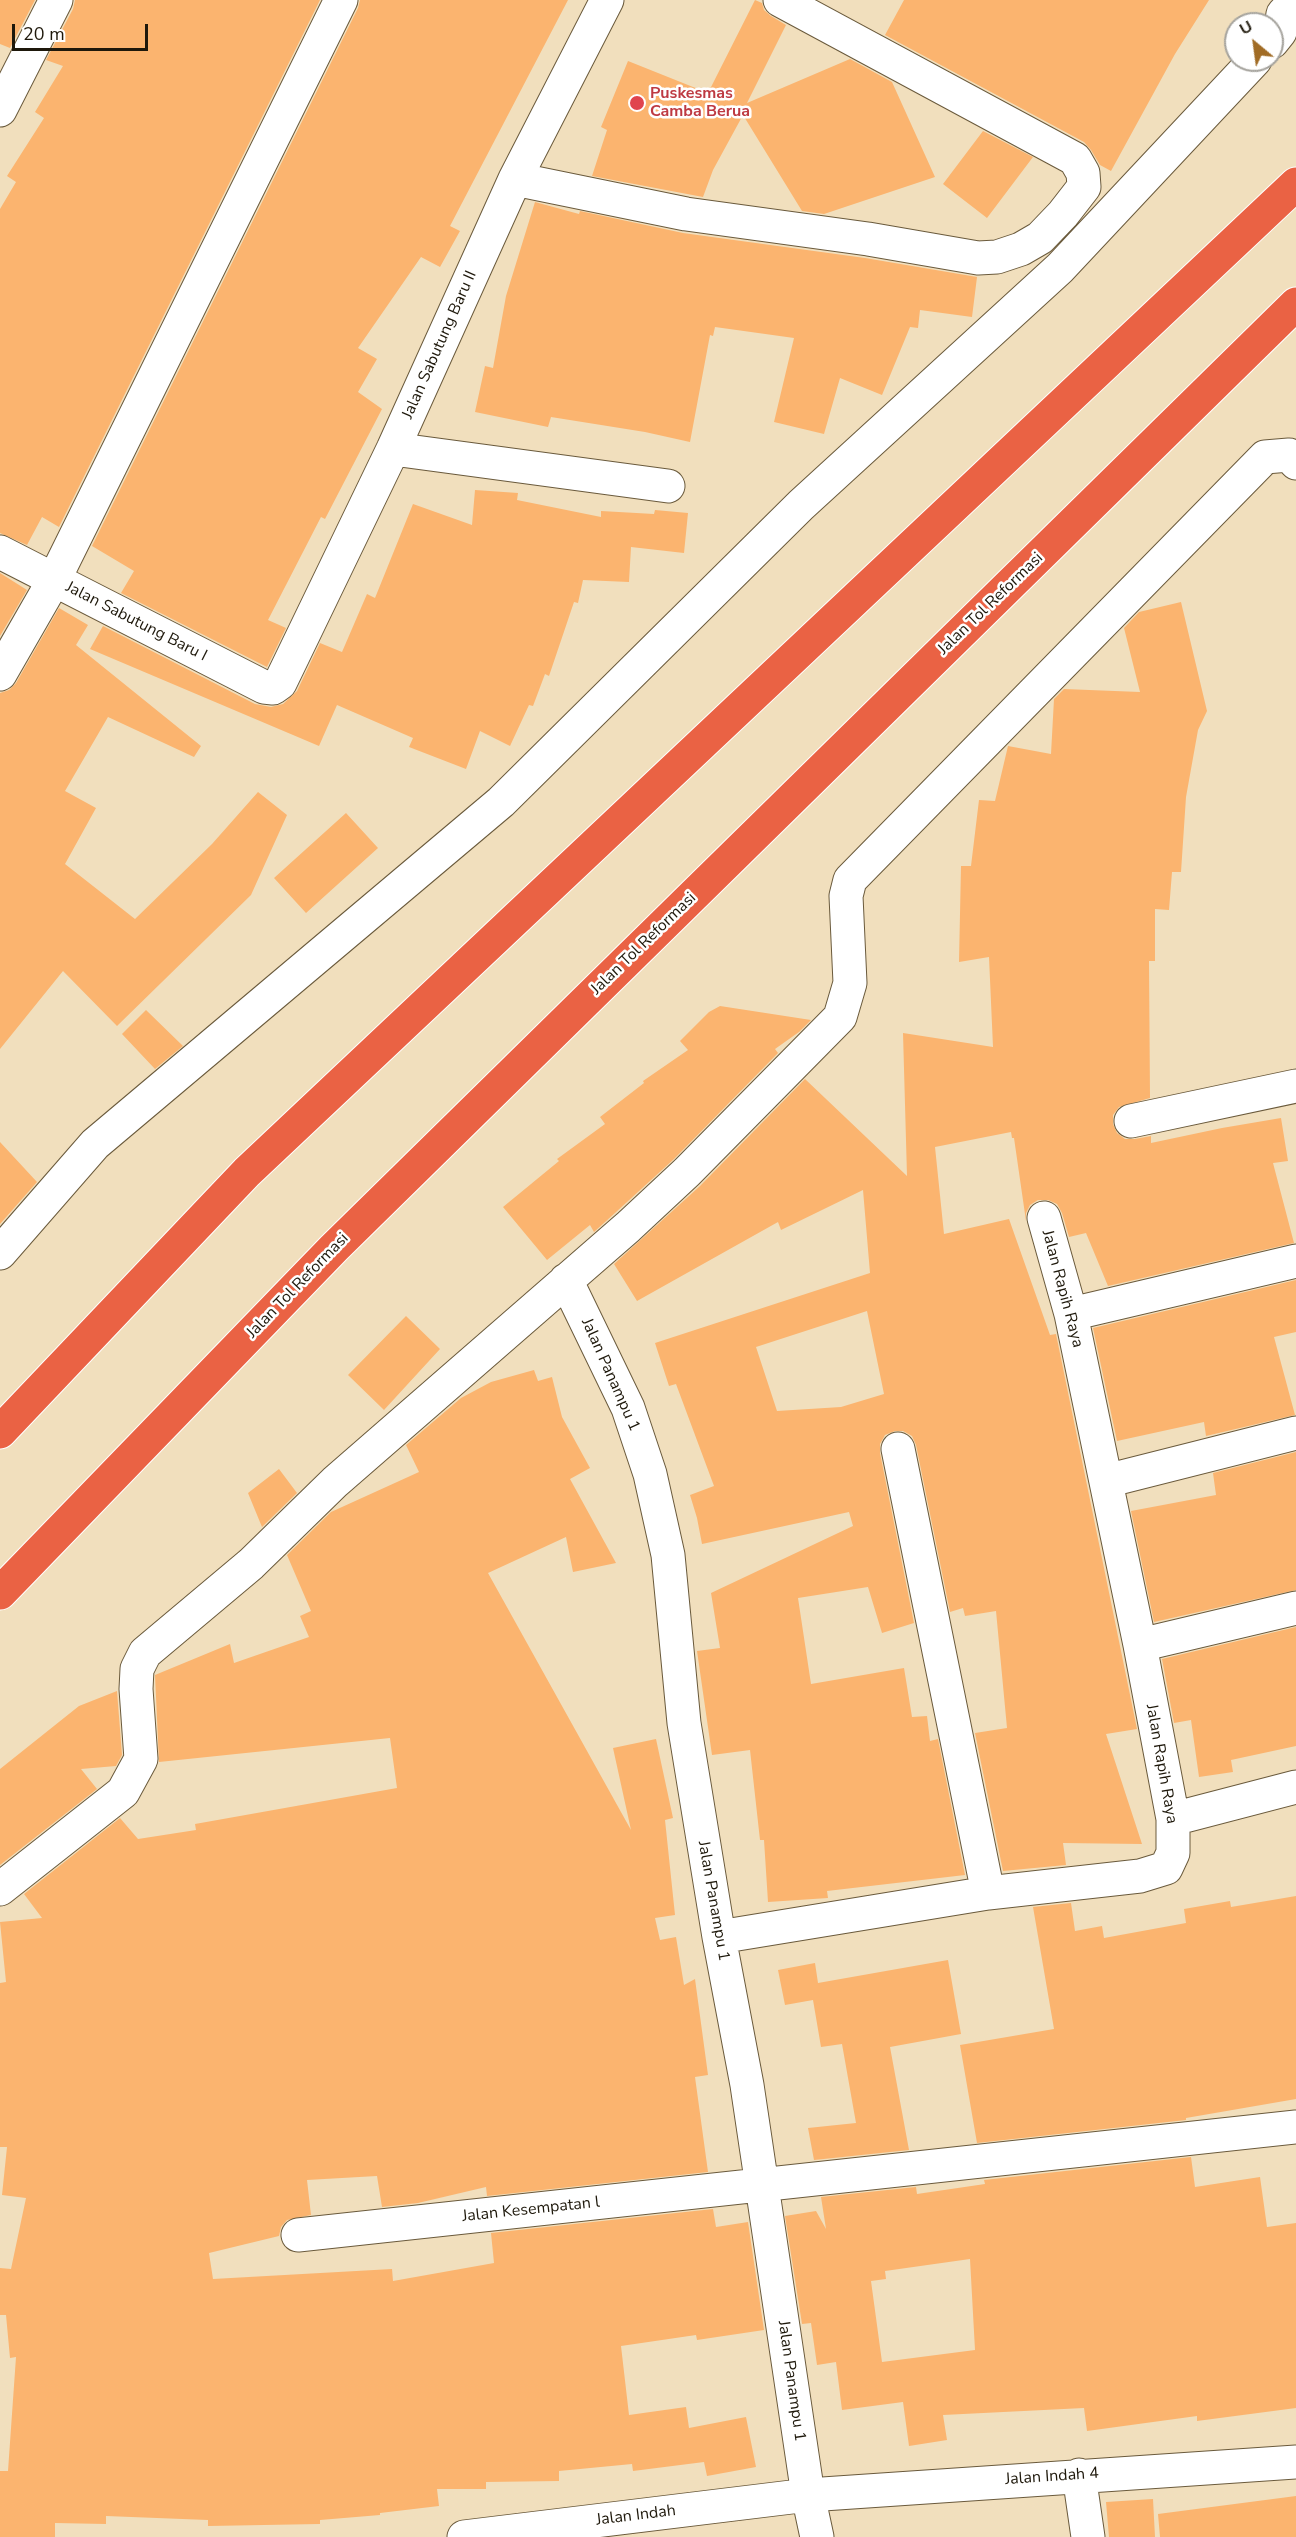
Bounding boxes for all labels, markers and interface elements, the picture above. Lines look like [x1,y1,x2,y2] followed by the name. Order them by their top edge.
[15,12,152,50] scale bar
[1224,12,1284,72] north arrow
[1236,16,1257,40] text: U
[23,22,65,46] text: 20 m
[650,84,750,122] place label: Puskesmas Camba Berua
[628,94,646,112] marker: Puskesmas Camba Berua
[399,268,481,422] street label: Jalan Sabutung Baru II
[934,549,1048,659] street label: Jalan Tol Reformasi
[62,578,210,666] street label: Jalan Sabutung Baru I
[587,889,701,999] street label: Jalan Tol Reformasi
[1037,1228,1087,1350] street label: Jalan Rapih Raya
[243,1229,353,1343] street label: Jalan Tol Reformasi
[577,1316,643,1434] street label: Jalan Panampu 1
[1141,1703,1181,1825] street label: Jalan Rapih Raya
[693,1839,733,1963] street label: Jalan Panampu 1
[461,2193,601,2227] street label: Jalan Kesempatan l
[773,2319,809,2443] street label: Jalan Panampu 1
[1005,2464,1099,2490] street label: Jalan Indah 4
[595,2502,677,2530] street label: Jalan Indah

